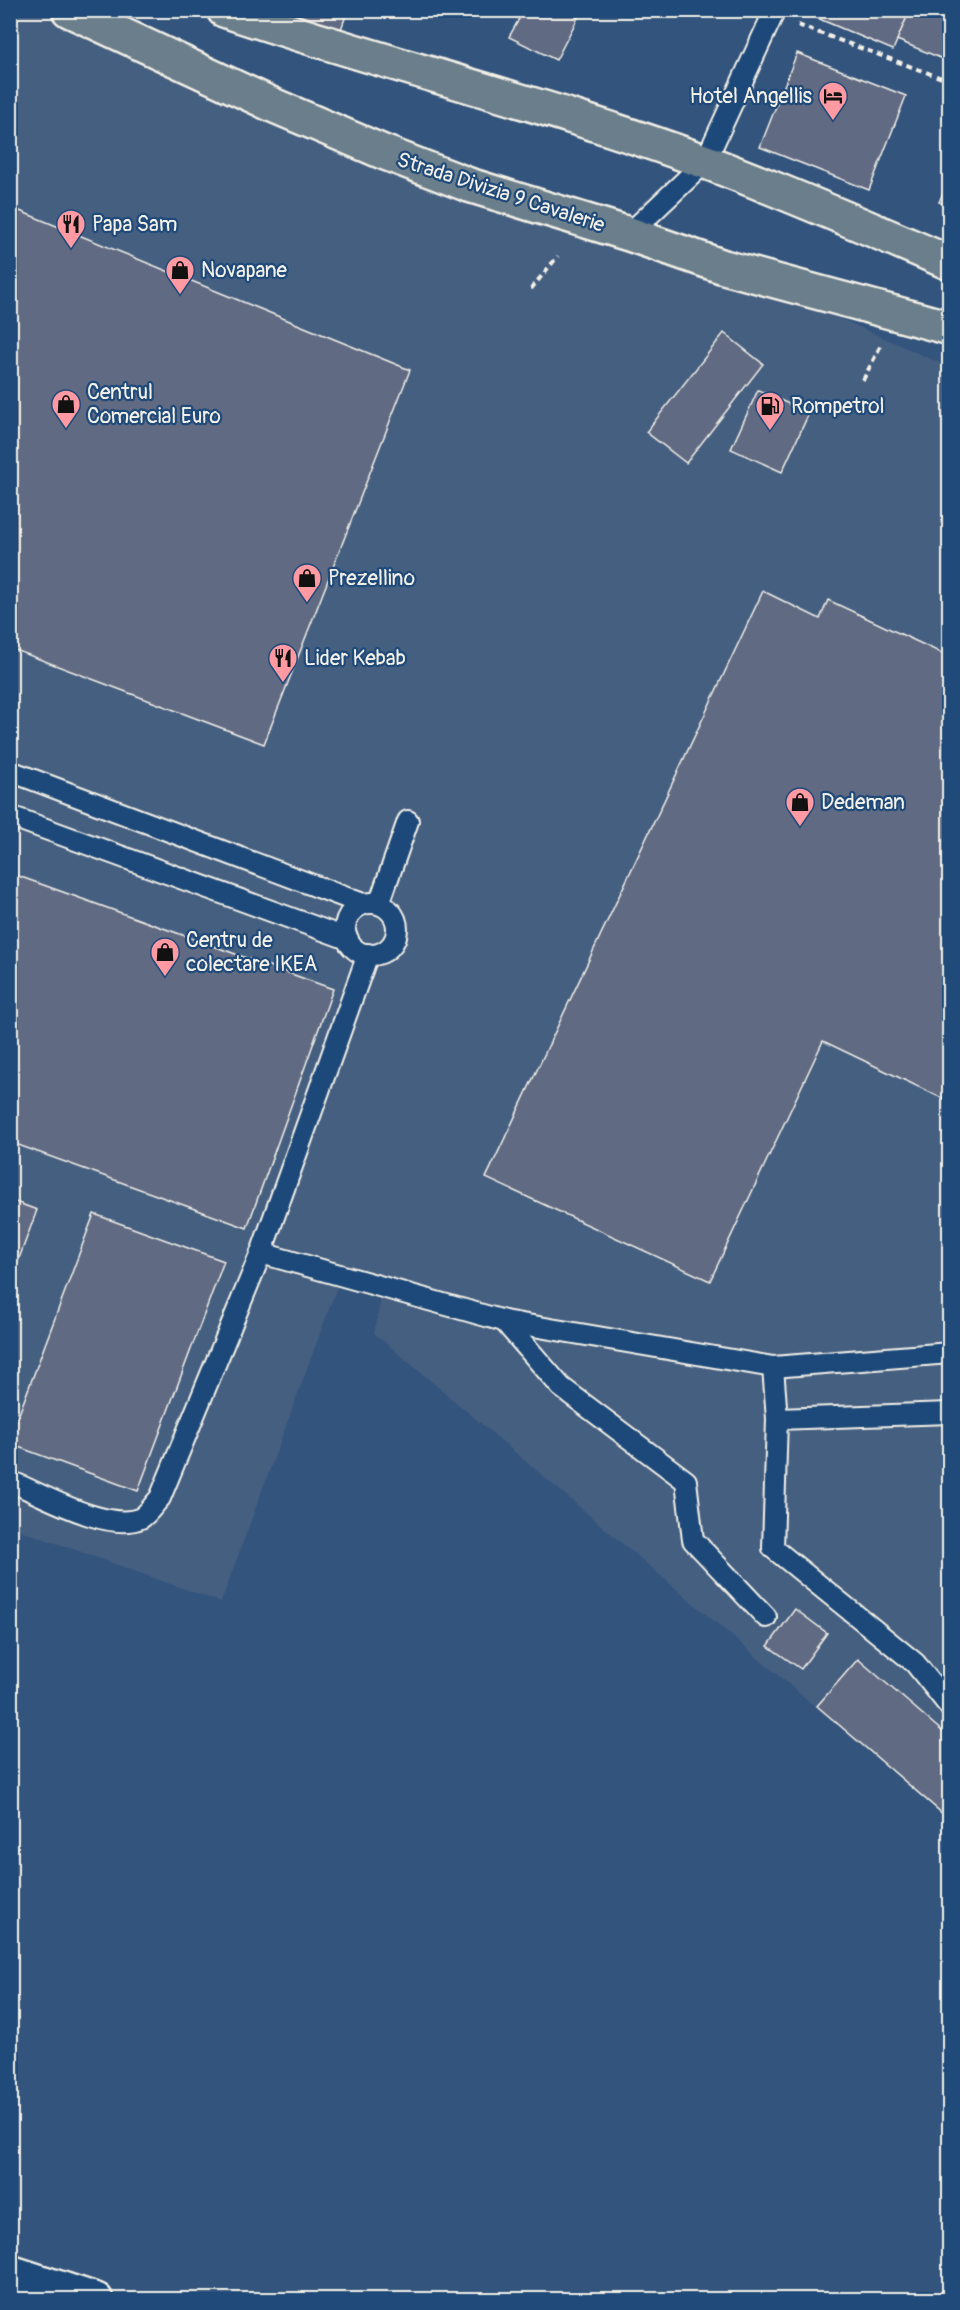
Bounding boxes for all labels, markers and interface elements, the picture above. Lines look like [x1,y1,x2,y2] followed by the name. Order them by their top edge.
[817,80,849,122] hotel icon: Hotel Angellis
[690,83,813,110] place label: Hotel Angellis
[394,146,609,239] street label: Strada Divizia 9 Cavalerie
[55,208,87,250] restaurant icon: Papa Sam
[92,211,177,238] place label: Papa Sam
[164,254,196,296] shop icon: Novapane
[201,257,288,284] place label: Novapane
[87,379,221,430] place label: Centrul Comercial Euro
[50,388,82,430] shop icon: Centrul Comercial Euro
[754,390,786,432] fuel station icon: Rompetrol
[791,393,885,420] place label: Rompetrol
[291,562,323,604] shop icon: Prezellino
[328,565,415,592] place label: Prezellino
[267,642,299,684] restaurant icon: Lider Kebab
[304,645,406,672] place label: Lider Kebab
[784,786,816,828] shop icon: Dedeman
[821,789,905,816] place label: Dedeman
[186,927,317,978] place label: Centru de colectare IKEA
[149,936,181,978] shop icon: Centru de colectare IKEA

